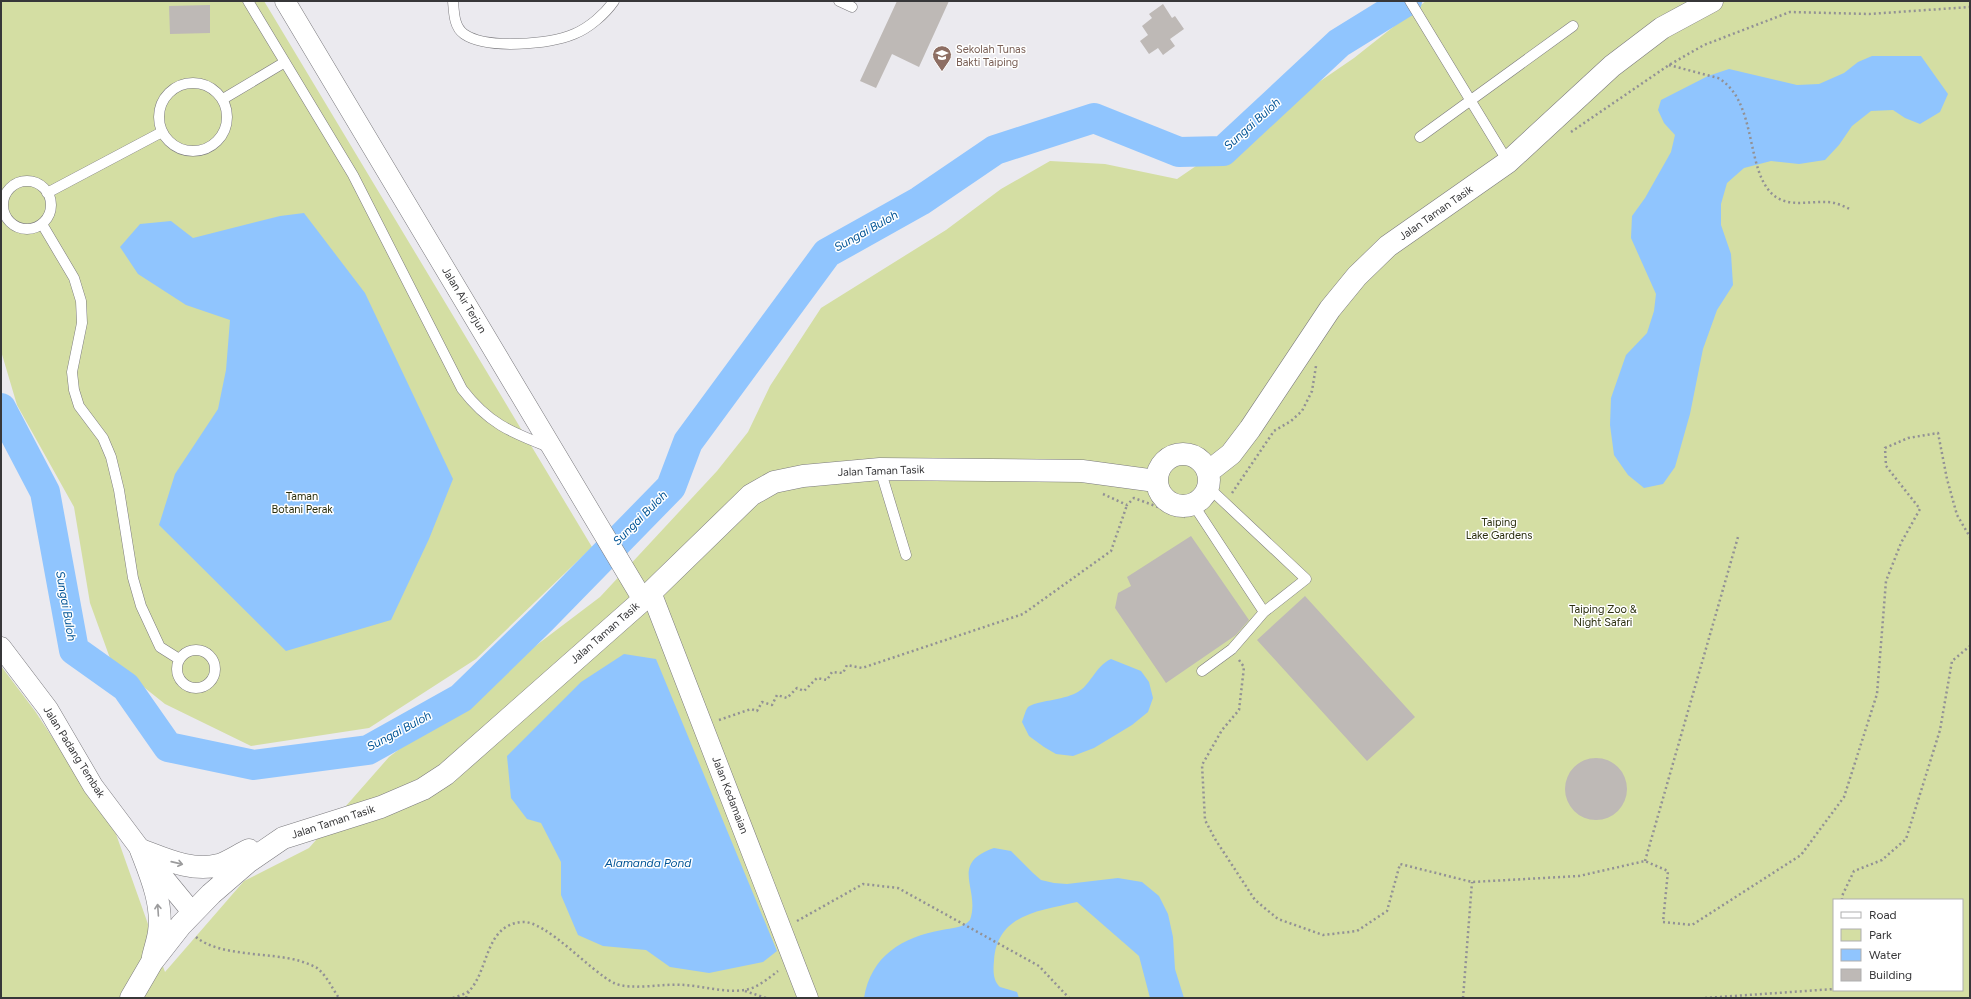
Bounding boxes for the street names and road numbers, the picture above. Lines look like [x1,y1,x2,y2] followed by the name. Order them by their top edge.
[1397,182,1476,243] street label: Jalan Taman Tasik
[439,265,489,335] street label: Jalan Air Terjun
[837,463,925,479] street label: Jalan Taman Tasik
[568,599,643,666] street label: Jalan Taman Tasik
[41,704,108,801] street label: Jalan Padang Tembak
[709,754,751,836] street label: Jalan Kedamaian
[290,802,377,842] street label: Jalan Taman Tasik

